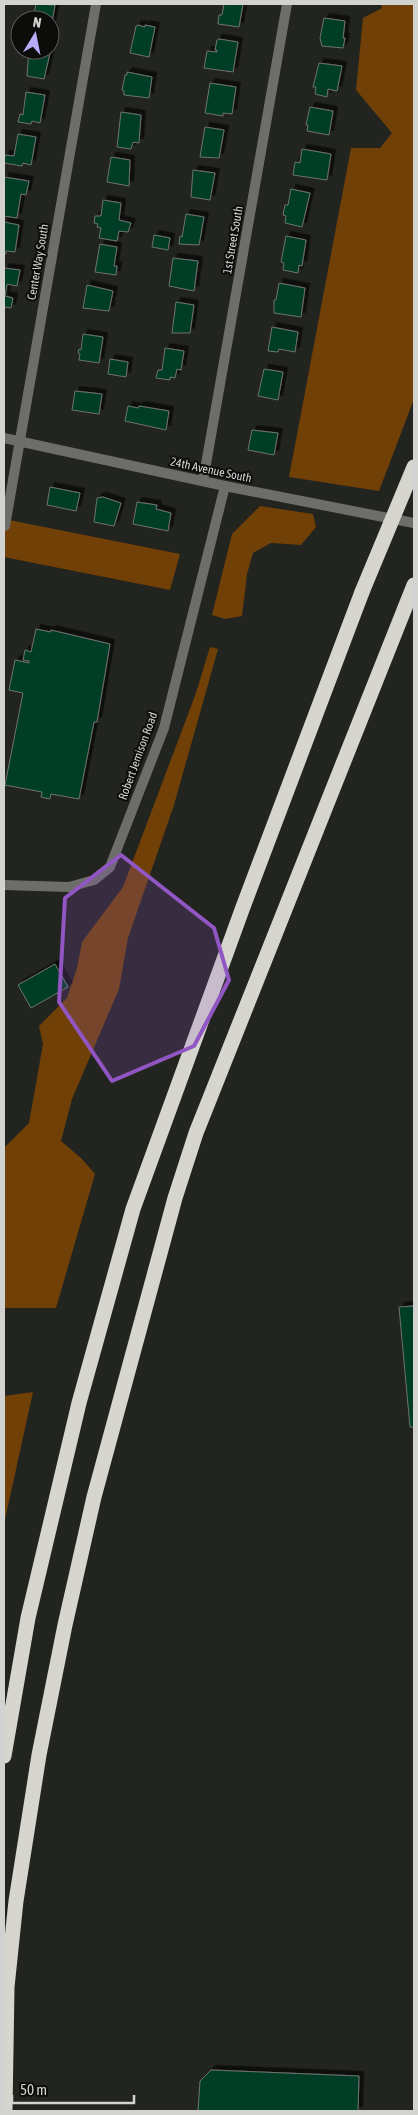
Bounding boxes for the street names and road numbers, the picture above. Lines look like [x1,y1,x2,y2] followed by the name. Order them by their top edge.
[220,205,246,275] street label: 1st Street South
[24,223,52,301] street label: Center Way South
[169,455,253,485] street label: 24th Avenue South
[116,710,160,802] street label: Robert Jemison Road

